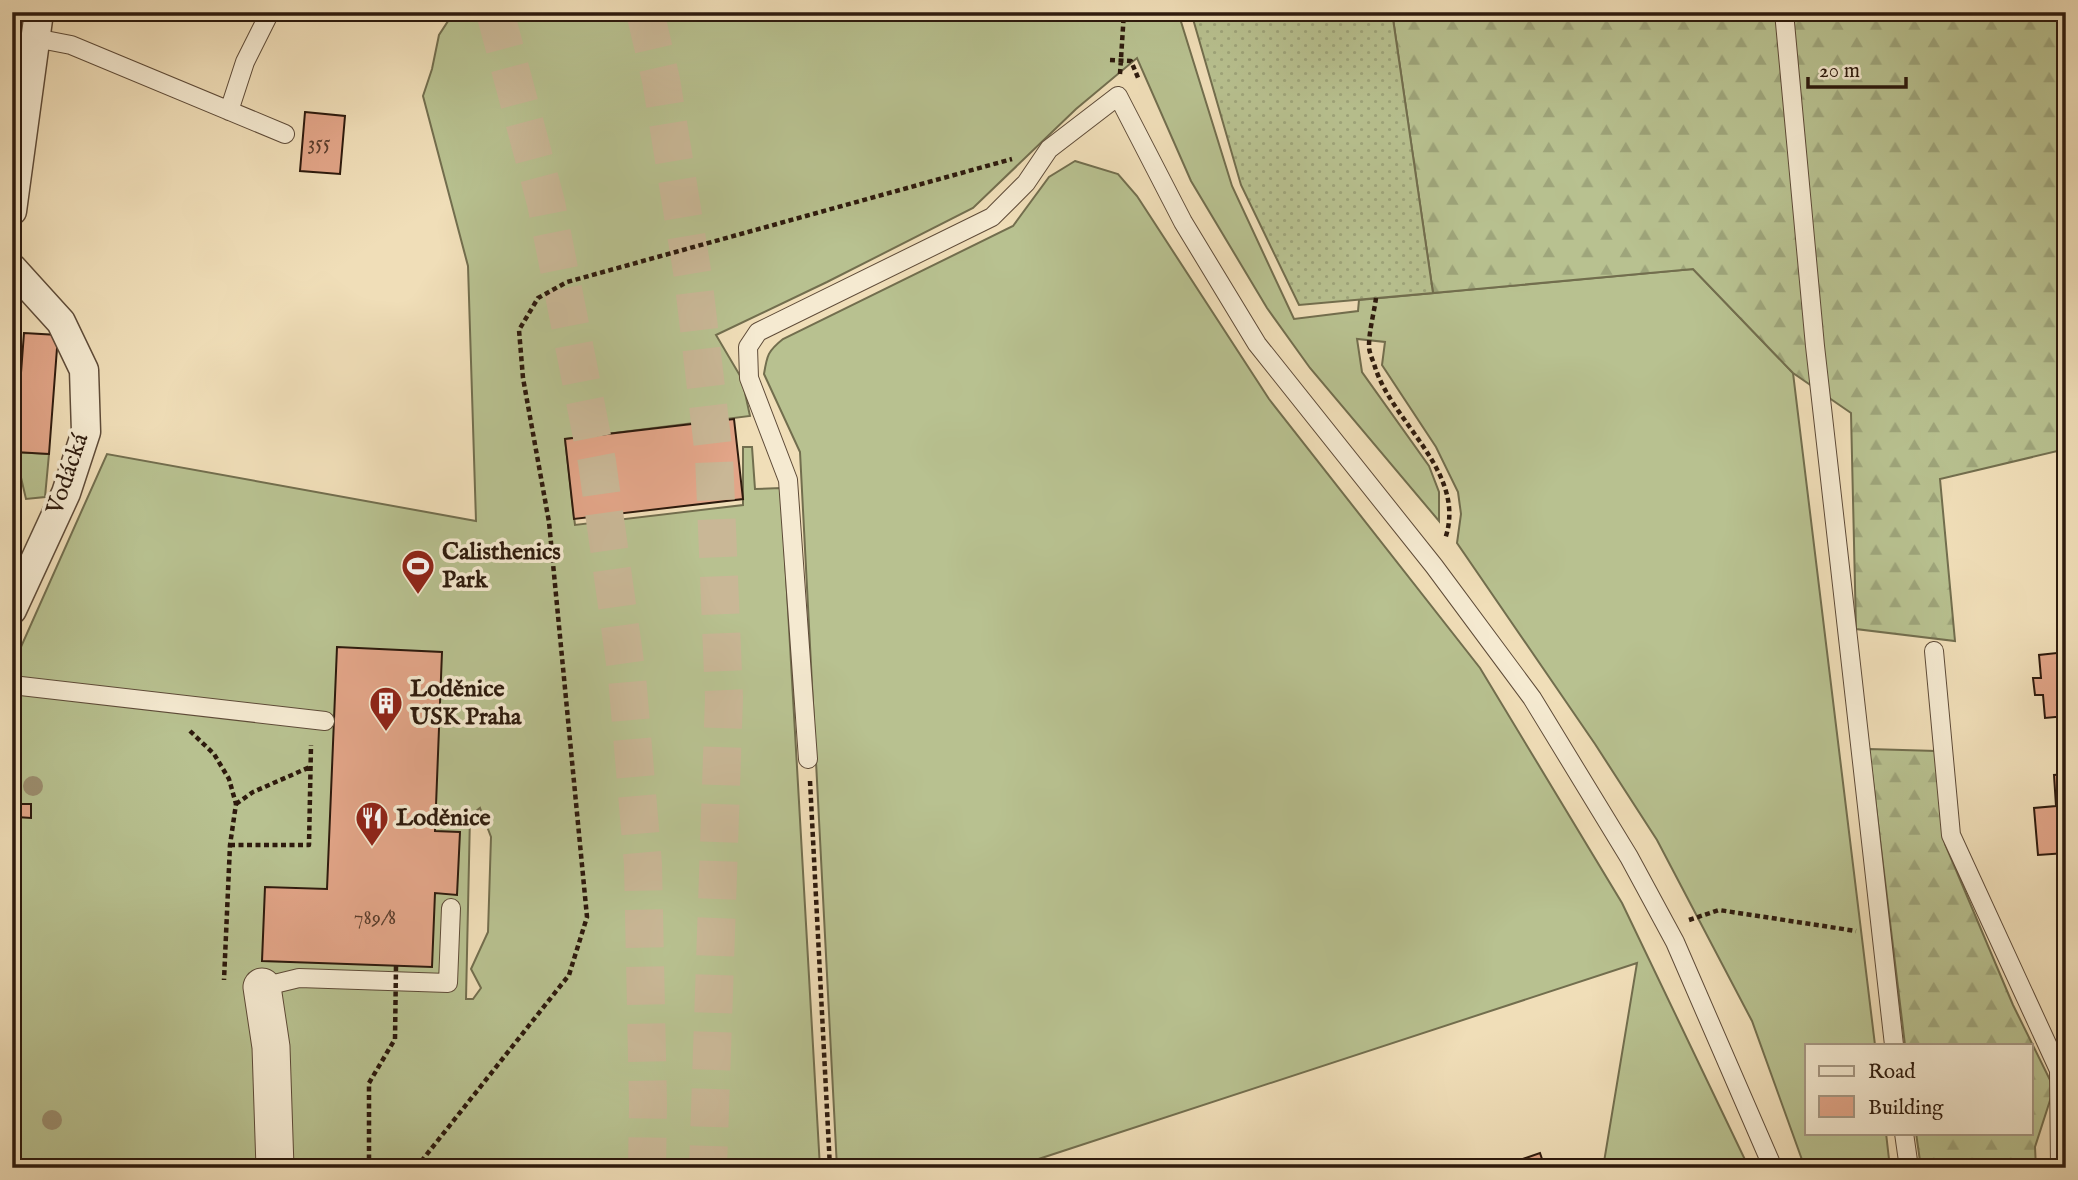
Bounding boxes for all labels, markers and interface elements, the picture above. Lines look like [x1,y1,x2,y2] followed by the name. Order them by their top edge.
[1808,46,1906,90] scale bar
[1819,58,1860,85] text: 20 m
[307,130,331,157] house number: 355
[39,429,97,520] street label: Vodácká
[442,537,561,596] place label: Calisthenics Park
[399,547,437,596] sports icon: Calisthenics Park
[409,674,522,733] place label: Loděnice USK Praha
[367,684,405,733] building icon: Loděnice USK Praha
[353,799,391,848] restaurant icon: Loděnice
[396,803,490,834] place label: Loděnice
[354,905,396,932] house number: 789/8
[1805,1044,2032,1134] legend
[1868,1059,1916,1086] text: Road
[1868,1095,1944,1122] text: Building

